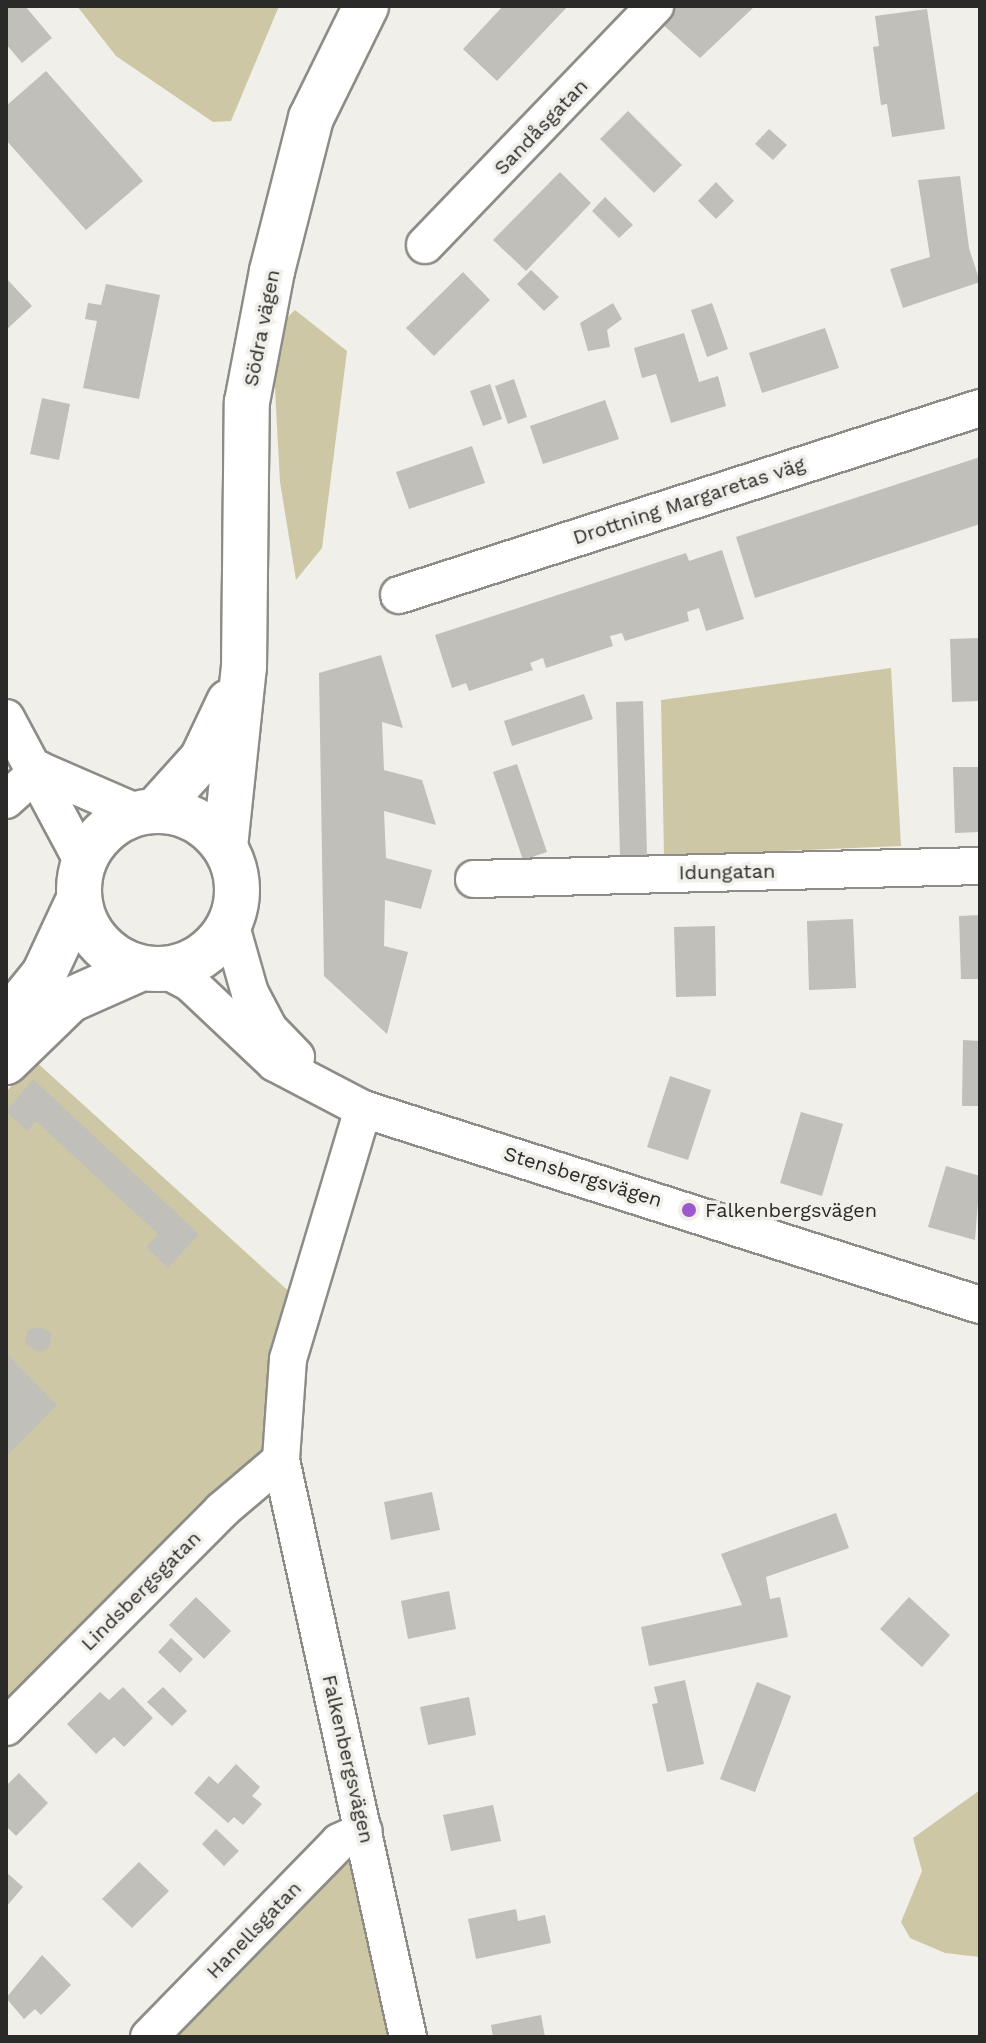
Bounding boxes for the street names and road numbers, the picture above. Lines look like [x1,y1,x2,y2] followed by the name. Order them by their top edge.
[489,74,593,180] street label: Sandåsgatan
[239,267,285,389] street label: Södra vägen
[570,452,808,550] street label: Drottning Margaretas väg
[678,859,776,885] street label: Idungatan
[501,1142,665,1212] street label: Stensbergsvägen
[76,1526,206,1656] street label: Lindsbergsgatan
[317,1672,379,1846] street label: Falkenbergsvägen
[202,1876,306,1984] street label: Hanellsgatan

